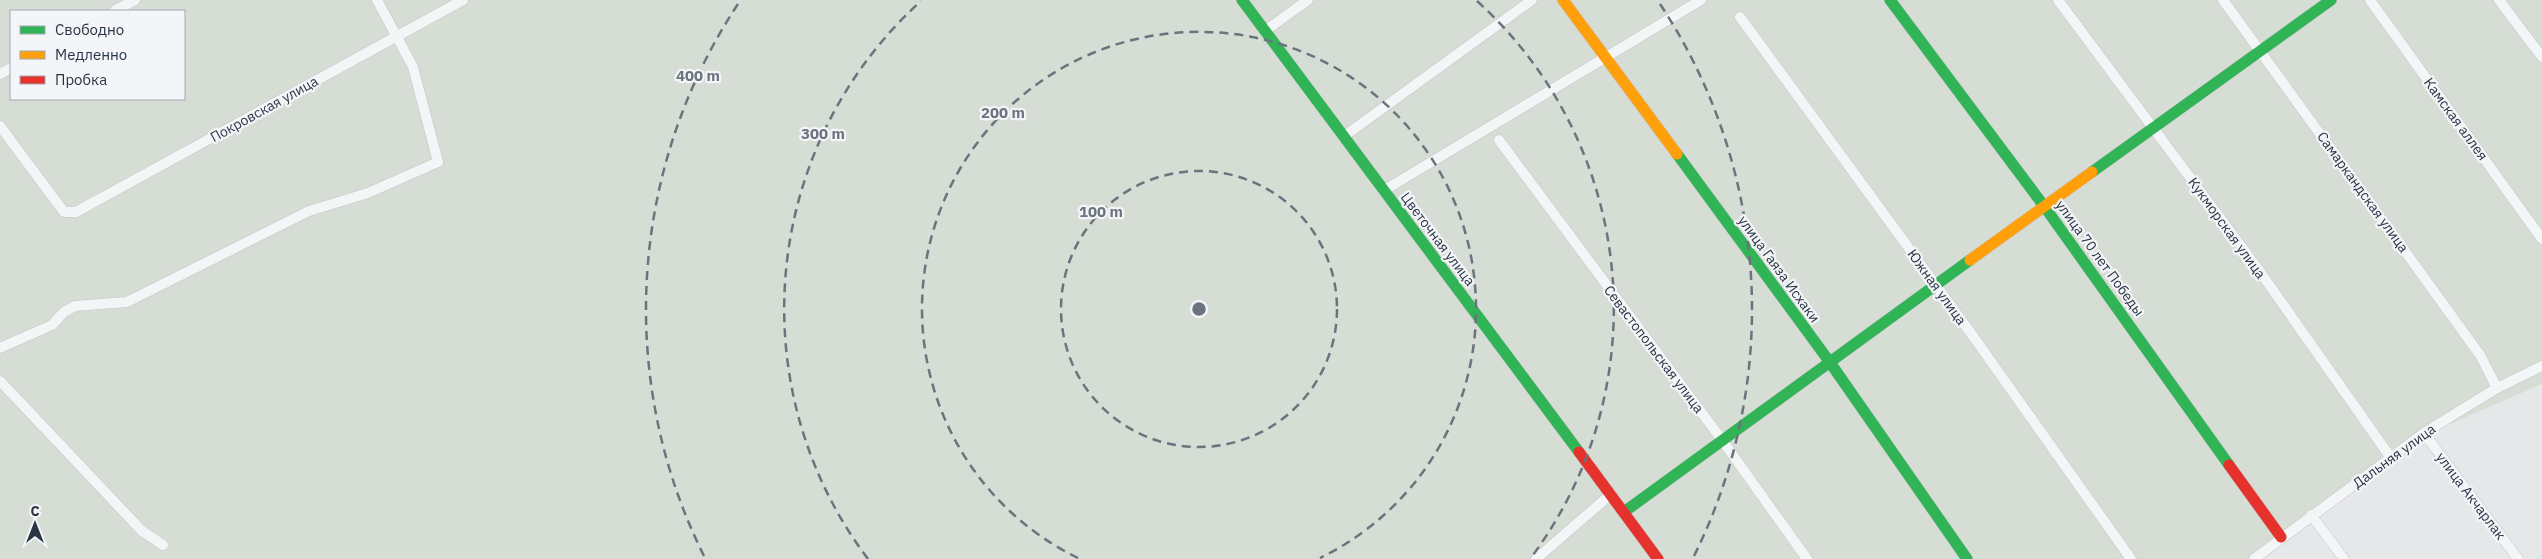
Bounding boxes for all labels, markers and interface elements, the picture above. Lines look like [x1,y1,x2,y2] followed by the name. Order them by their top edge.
[10,10,185,100] legend
[55,20,124,39] text: Свободно
[55,45,127,64] text: Медленно
[676,66,720,85] text: 400 m
[55,70,107,89] text: Пробка
[207,72,322,146] street label: Покровская улица
[2420,74,2492,164] street label: Камская аллея
[981,103,1025,122] text: 200 m
[801,124,845,143] text: 300 m
[2313,128,2413,256] street label: Самаркандская улица
[2184,174,2270,283] street label: Кукморская улица
[1397,189,1479,290] street label: Цветочная улица
[2052,196,2148,320] street label: улица 70 лет Победы
[1079,202,1123,221] text: 100 m
[1734,212,1824,326] street label: улица Гаяза Исхаки
[1903,246,1971,329] street label: Южная улица
[1600,281,1708,417] street label: Севастопольская улица
[1190,300,1208,318] centre of rings
[2349,420,2439,492] street label: Дальняя улица
[2432,449,2510,544] street label: улица Акчарлак
[10,499,60,549] north arrow
[30,502,40,520] text: С

